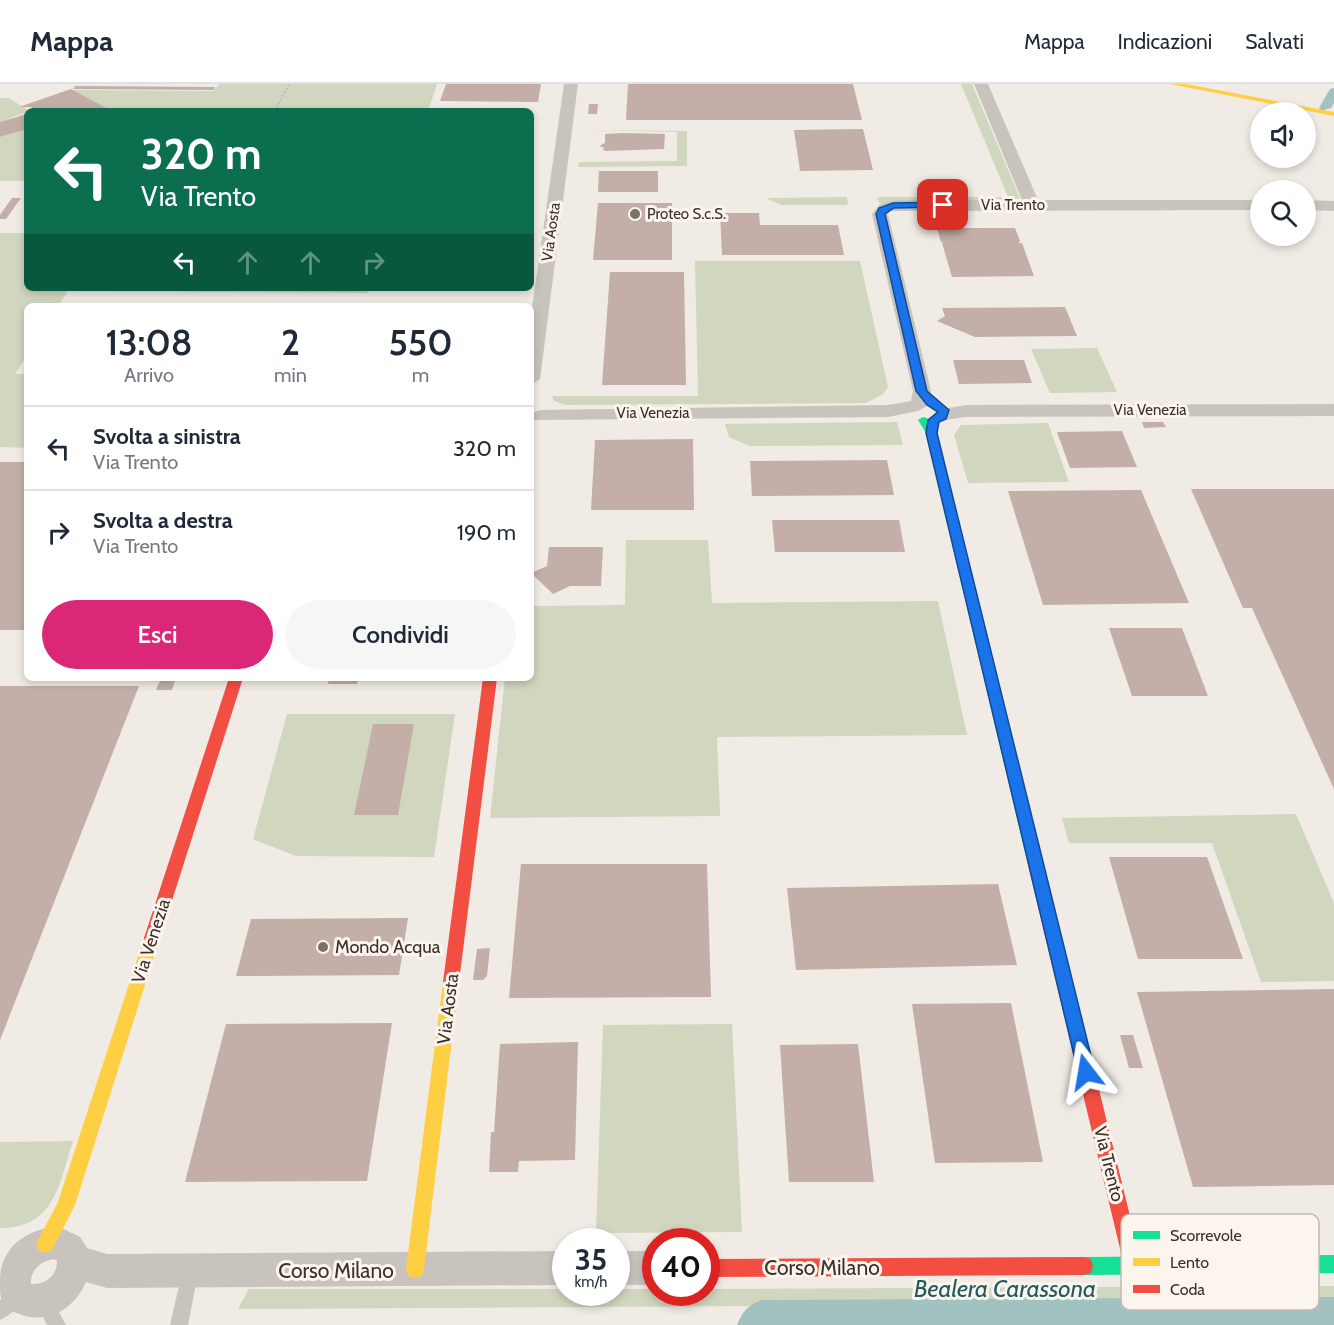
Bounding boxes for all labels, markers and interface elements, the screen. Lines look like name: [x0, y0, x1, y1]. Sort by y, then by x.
text: Mappa: [30, 24, 113, 58]
text: Mappa: [1024, 29, 1085, 54]
text: Indicazioni: [1118, 29, 1212, 54]
text: Salvati: [1245, 29, 1304, 54]
map controls: [1250, 102, 1316, 246]
button: sound: [1250, 102, 1316, 168]
text: 320 m: [141, 128, 261, 180]
icon: left: [42, 132, 120, 210]
pin: [917, 179, 968, 230]
text: Via Trento: [141, 180, 256, 213]
button: search: [1250, 180, 1316, 246]
icon: arrive: [926, 188, 959, 221]
street label: Via Trento: [981, 196, 1045, 214]
street label: Via Aosta: [538, 201, 564, 263]
place label: Proteo S.c.S.: [647, 205, 726, 223]
marker: Proteo S.c.S.: [628, 207, 642, 221]
icon: left: [168, 246, 201, 279]
icon: ahead: [231, 246, 264, 279]
icon: ahead: [294, 246, 327, 279]
icon: right: [357, 246, 390, 279]
text: 13:08: [105, 320, 193, 364]
text: 2: [281, 320, 300, 364]
text: 550: [388, 320, 453, 364]
text: Arrivo: [124, 363, 174, 387]
text: min: [274, 363, 307, 387]
text: m: [412, 363, 429, 387]
street label: Via Venezia: [1113, 401, 1187, 419]
street label: Via Venezia: [616, 404, 690, 422]
text: Svolta a sinistra: [93, 423, 241, 450]
icon: left: [42, 432, 75, 465]
text: 320 m: [453, 435, 516, 462]
text: Via Trento: [93, 450, 178, 474]
text: Svolta a destra: [93, 507, 233, 534]
icon: right: [42, 516, 75, 549]
text: 190 m: [457, 519, 516, 546]
text: Via Trento: [93, 534, 178, 558]
button: Esci: [42, 600, 273, 669]
button: Condividi: [285, 600, 516, 669]
street label: Via Venezia: [127, 896, 175, 986]
place label: Mondo Acqua: [335, 936, 441, 958]
marker: Mondo Acqua: [316, 940, 330, 954]
street label: Via Aosta: [433, 972, 463, 1046]
position arrow: [1054, 1040, 1118, 1104]
street label: Via Trento: [1089, 1124, 1129, 1204]
legend: [1121, 1214, 1319, 1310]
text: Scorrevole: [1170, 1226, 1242, 1245]
speed limit sign: 40: [642, 1228, 720, 1306]
text: 35: [575, 1241, 607, 1278]
text: Lento: [1170, 1253, 1209, 1272]
street label: Corso Milano: [764, 1255, 880, 1280]
street label: Corso Milano: [278, 1258, 394, 1283]
text: km/h: [575, 1273, 607, 1291]
water label: Bealera Carassona: [914, 1274, 1096, 1303]
text: Coda: [1170, 1280, 1205, 1299]

